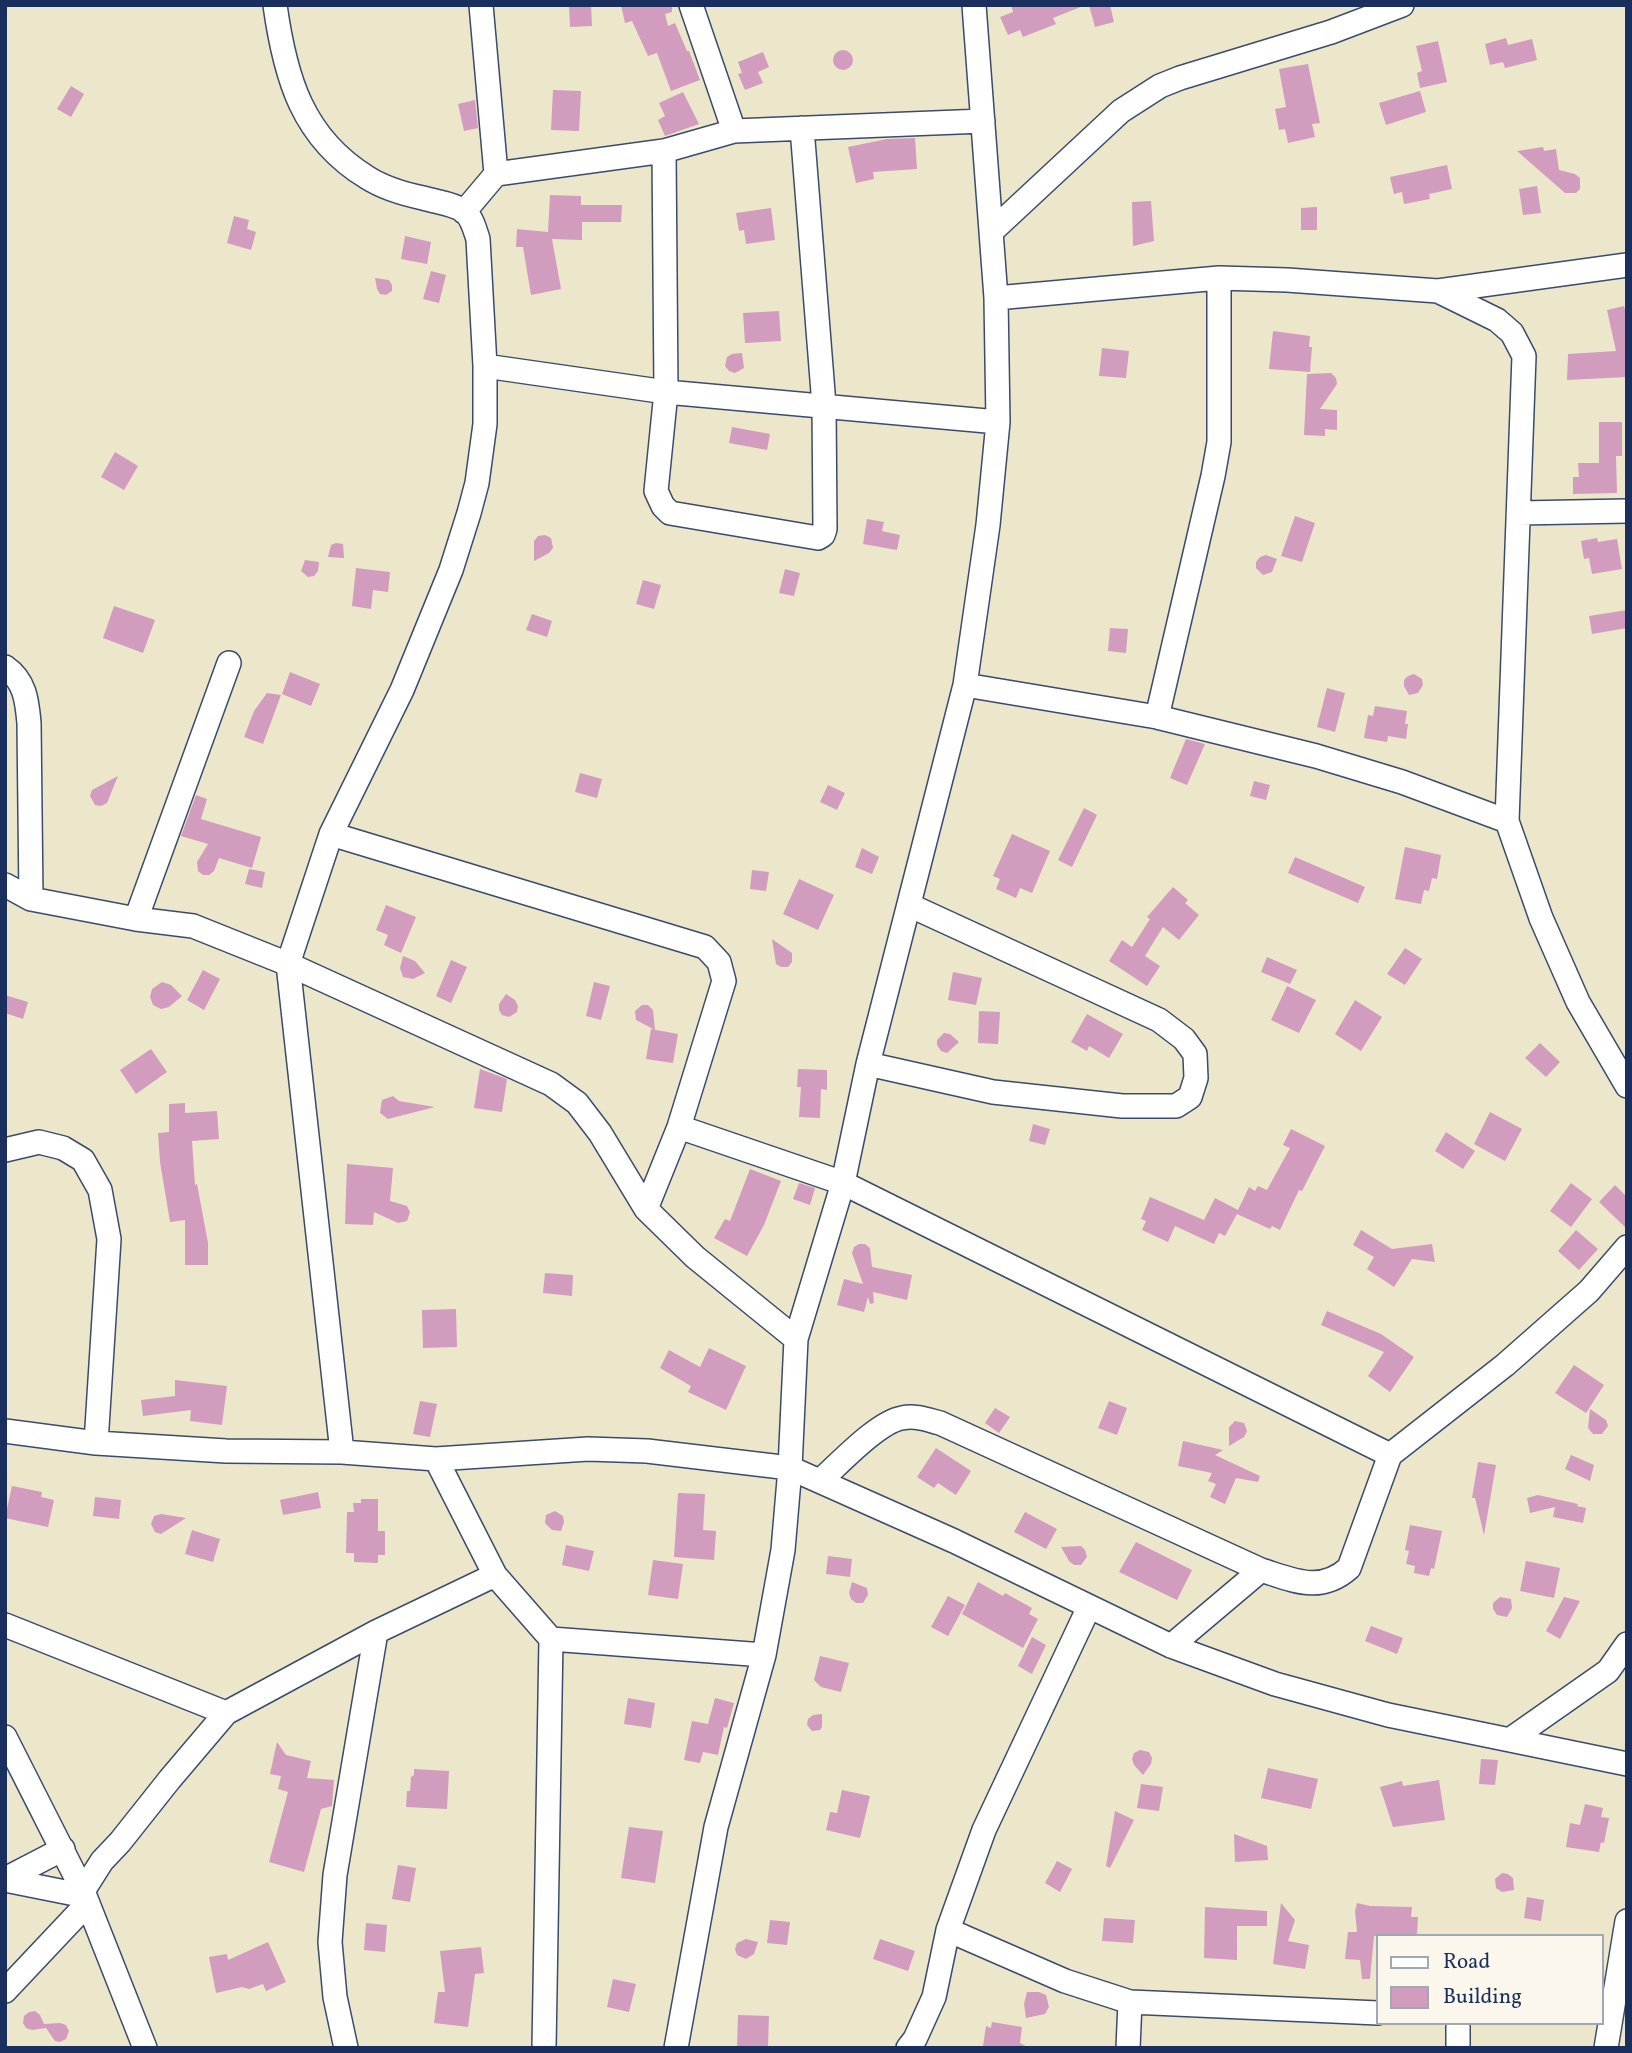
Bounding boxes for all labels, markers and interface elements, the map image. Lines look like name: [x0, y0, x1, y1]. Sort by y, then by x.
legend: [1376, 1934, 1604, 2025]
text: Road: [1443, 1948, 1490, 1977]
text: Building: [1443, 1983, 1522, 2012]

